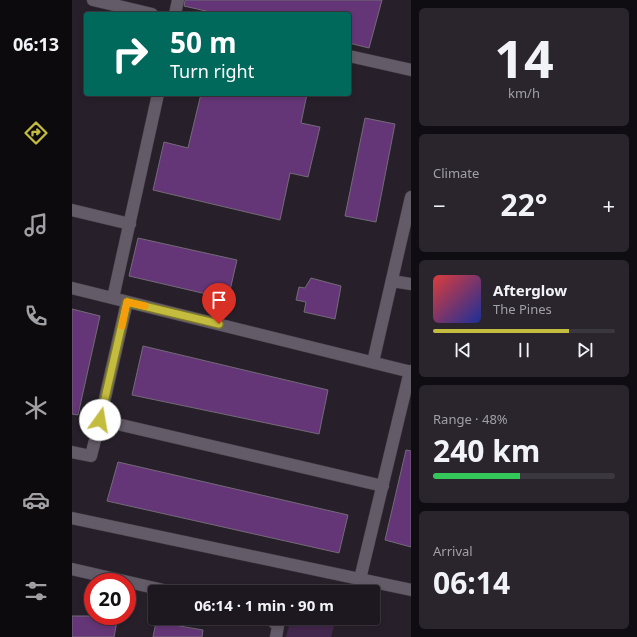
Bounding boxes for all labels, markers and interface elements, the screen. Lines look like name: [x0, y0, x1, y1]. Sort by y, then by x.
text: 14: [494, 22, 554, 93]
text: 50 m: [170, 23, 237, 61]
icon: right: [104, 28, 156, 80]
text: 06:13: [13, 32, 59, 56]
text: Turn right: [170, 59, 254, 83]
text: km/h: [508, 84, 540, 102]
icon: directions: [22, 119, 50, 147]
text: Climate: [433, 164, 479, 182]
text: 22°: [500, 184, 548, 225]
text: −: [433, 190, 446, 220]
text: +: [602, 190, 615, 220]
icon: music: [22, 211, 50, 239]
text: Afterglow: [493, 280, 567, 300]
pin: [202, 283, 236, 324]
icon: arrive: [208, 289, 230, 311]
text: The Pines: [493, 300, 552, 318]
icon: phone: [22, 302, 50, 330]
icon: previous: [452, 339, 474, 361]
icon: pause: [513, 339, 535, 361]
icon: next: [574, 339, 596, 361]
icon: climate: [22, 394, 50, 422]
position arrow: [79, 399, 121, 441]
text: Range · 48%: [433, 410, 508, 428]
text: 240 km: [433, 430, 540, 471]
icon: car: [22, 486, 50, 514]
text: Arrival: [433, 542, 473, 560]
text: 06:14: [433, 562, 510, 603]
speed limit sign: 20: [84, 573, 136, 625]
icon: filters: [22, 577, 50, 605]
text: 06:14 · 1 min · 90 m: [194, 595, 334, 615]

